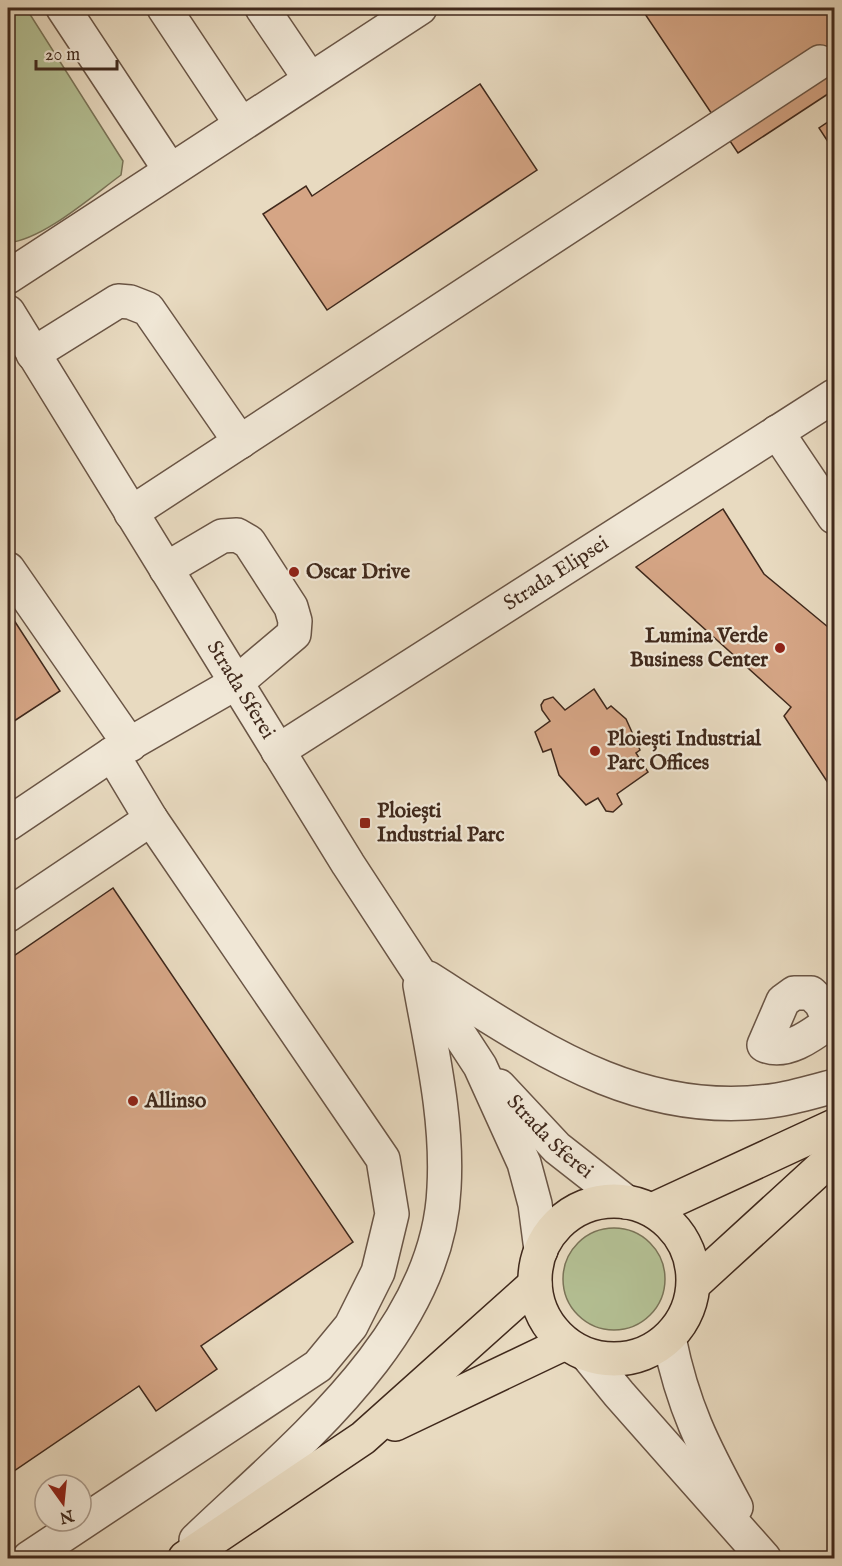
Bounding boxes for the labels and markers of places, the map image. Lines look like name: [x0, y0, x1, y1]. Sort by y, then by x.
place label: Oscar Drive: [306, 559, 410, 586]
marker: Oscar Drive: [287, 565, 301, 579]
place label: Lumina Verde Business Center: [630, 623, 768, 674]
marker: Lumina Verde Business Center: [773, 641, 787, 655]
place label: Ploiești Industrial Parc Offices: [607, 726, 762, 777]
marker: Ploiești Industrial Parc Offices: [588, 744, 602, 758]
place label: Ploiești Industrial Parc: [377, 798, 504, 849]
marker: Ploiești Industrial Parc: [358, 816, 372, 830]
place label: Allinso: [144, 1088, 207, 1115]
marker: Allinso: [126, 1094, 140, 1108]

